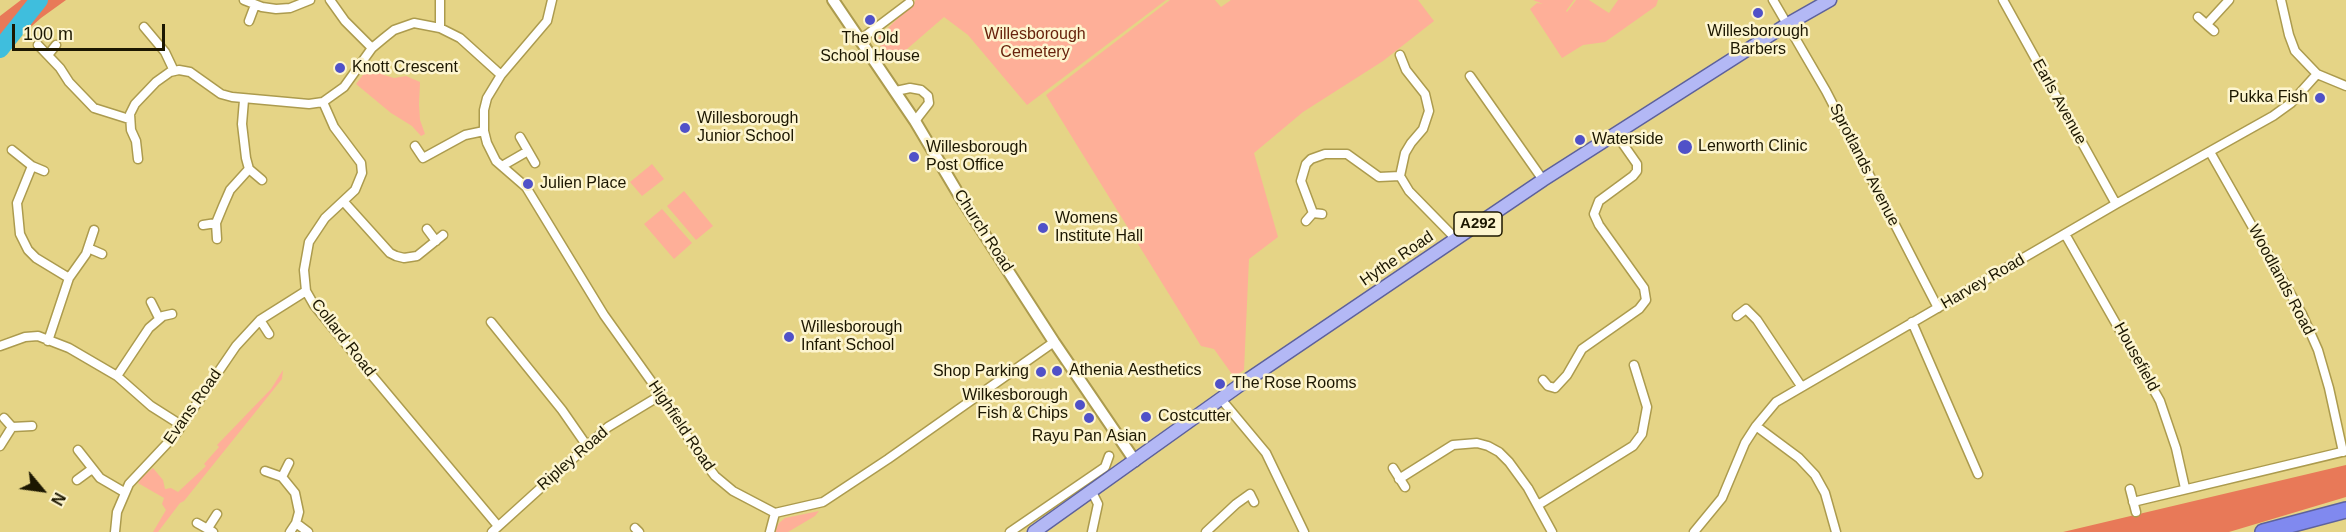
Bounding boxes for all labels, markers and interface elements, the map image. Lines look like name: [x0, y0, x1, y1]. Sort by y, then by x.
marker: Willesborough Barbers: [1751, 6, 1765, 20]
scale bar: [15, 12, 168, 50]
marker: The Old School House: [863, 13, 877, 27]
place label: Willesborough Barbers: [1707, 22, 1809, 60]
text: 100 m: [23, 24, 73, 44]
park label: Willesborough Cemetery: [984, 25, 1086, 63]
place label: The Old School House: [820, 29, 920, 67]
street label: Earls Avenue: [2028, 56, 2090, 148]
place label: Knott Crescent: [352, 58, 458, 78]
marker: Knott Crescent: [333, 61, 347, 75]
place label: Pukka Fish: [2229, 88, 2308, 108]
marker: Pukka Fish: [2313, 91, 2327, 105]
street label: Sprotlands Avenue: [1825, 101, 1903, 229]
place label: Willesborough Junior School: [697, 109, 798, 147]
marker: Willesborough Junior School: [678, 121, 692, 135]
place label: Waterside: [1592, 130, 1663, 150]
marker: Waterside: [1573, 133, 1587, 147]
place label: Lenworth Clinic: [1698, 137, 1807, 157]
place label: Willesborough Post Office: [926, 138, 1027, 176]
marker: Lenworth Clinic: [1676, 138, 1694, 156]
marker: Willesborough Post Office: [907, 150, 921, 164]
place label: Julien Place: [540, 174, 626, 194]
marker: Julien Place: [521, 177, 535, 191]
street label: Church Road: [949, 186, 1017, 276]
place label: Womens Institute Hall: [1055, 209, 1143, 247]
road number: A292: [1454, 212, 1502, 236]
marker: Womens Institute Hall: [1036, 221, 1050, 235]
street label: Woodlands Road: [2244, 221, 2318, 339]
street label: Hythe Road: [1357, 227, 1437, 291]
street label: Harvey Road: [1938, 250, 2028, 314]
street label: Collard Road: [307, 295, 379, 381]
place label: Willesborough Infant School: [801, 318, 902, 356]
street label: Housefield: [2109, 319, 2163, 395]
marker: Willesborough Infant School: [782, 330, 796, 344]
place label: Athenia Aesthetics: [1069, 361, 1202, 381]
place label: Shop Parking: [933, 362, 1029, 382]
marker: Athenia Aesthetics: [1050, 364, 1064, 378]
marker: Shop Parking: [1034, 365, 1048, 379]
street label: Evans Road: [160, 366, 226, 448]
place label: The Rose Rooms: [1232, 374, 1356, 394]
street label: Highfield Road: [644, 377, 718, 475]
marker: The Rose Rooms: [1213, 377, 1227, 391]
place label: Wilkesborough Fish & Chips: [962, 386, 1068, 424]
marker: Wilkesborough Fish & Chips: [1073, 398, 1087, 412]
place label: Costcutter: [1158, 407, 1231, 427]
marker: Costcutter: [1139, 410, 1153, 424]
marker: Rayu Pan Asian: [1082, 411, 1096, 425]
street label: Ripley Road: [534, 423, 612, 495]
place label: Rayu Pan Asian: [1032, 427, 1146, 447]
north arrow: [12, 460, 72, 520]
text: N: [48, 490, 68, 508]

